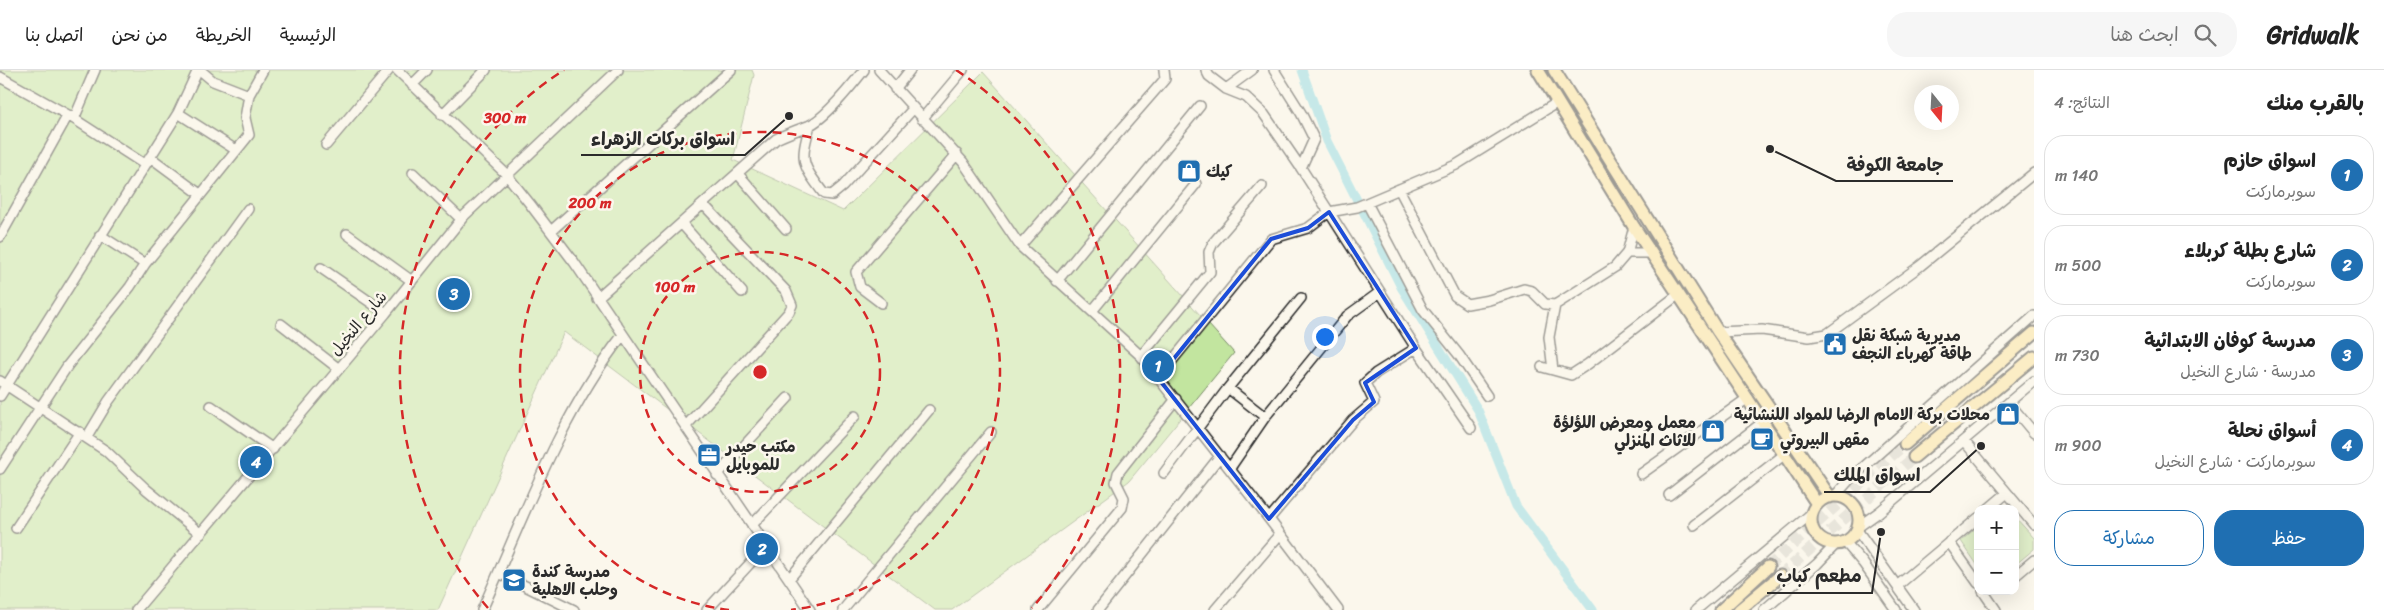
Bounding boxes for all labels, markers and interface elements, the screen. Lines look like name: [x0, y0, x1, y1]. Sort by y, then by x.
search box: [1887, 12, 2237, 57]
text: Gridwalk: [2267, 14, 2359, 56]
text: ابحث هنا: [2110, 18, 2179, 51]
text: اتصل بنا: [25, 19, 84, 51]
text: من نحن: [112, 19, 168, 51]
text: الخريطة: [196, 19, 252, 51]
text: الرئيسية: [280, 19, 336, 51]
icon: search: [2191, 21, 2219, 49]
text: بالقرب منك: [2266, 84, 2364, 122]
north arrow: [1914, 85, 1959, 130]
text: النتائج: 4: [2054, 88, 2110, 117]
text: 300 m: [483, 105, 527, 131]
callout: اسواق بركات الزهراء: [581, 122, 745, 155]
text: اسواق بركات الزهراء: [591, 123, 735, 155]
text: اسواق حازم: [2224, 144, 2316, 177]
callout: جامعة الكوفة: [1836, 148, 1953, 181]
text: جامعة الكوفة: [1847, 149, 1944, 181]
place label: كيك: [1206, 157, 1232, 186]
shop icon: كيك: [1176, 158, 1202, 184]
text: 140 m: [2055, 161, 2098, 190]
text: 1: [2344, 161, 2350, 190]
text: سوبرماركت: [2246, 177, 2316, 206]
text: 200 m: [567, 190, 612, 216]
text: شارع بطلة كربلاء: [2184, 234, 2316, 267]
text: 500 m: [2055, 251, 2101, 280]
text: 2: [2342, 251, 2352, 280]
text: سوبرماركت: [2246, 267, 2316, 296]
text: 100 m: [655, 274, 696, 300]
pin: 3: [438, 275, 470, 313]
street label: شارع النخيل: [322, 284, 395, 363]
place label: مديرية شبكة نقل طاقة كهرباء النجف: [1852, 321, 1972, 368]
your location: [1312, 324, 1338, 350]
text: مدرسة كوفان الابتدائية: [2144, 324, 2316, 357]
public building icon: مديرية شبكة نقل طاقة كهرباء النجف: [1822, 331, 1848, 357]
text: 730 m: [2055, 341, 2100, 370]
text: 3: [2343, 341, 2351, 370]
pin: 1: [1142, 347, 1174, 385]
text: مدرسة · شارع النخيل: [2180, 357, 2316, 386]
centre of rings: [751, 363, 769, 381]
place label: محلات بركة الامام الرضا للمواد اللنشائية: [1734, 400, 1990, 429]
shop icon: محلات بركة الامام الرضا للمواد اللنشائية: [1995, 401, 2021, 427]
place label: معمل ومعرض اللؤلؤة للاثاث المنزلي: [1553, 408, 1696, 455]
text: أسواق نحلة: [2228, 414, 2316, 447]
shop icon: معمل ومعرض اللؤلؤة للاثاث المنزلي: [1700, 418, 1726, 444]
place label: مقهى البيروتي: [1780, 425, 1869, 454]
cafe icon: مقهى البيروتي: [1749, 426, 1775, 452]
text: 900 m: [2055, 431, 2102, 460]
text: 4: [2342, 431, 2352, 460]
place label: مكتب حيدر للموبايل: [724, 432, 796, 479]
office icon: مكتب حيدر للموبايل: [696, 442, 722, 468]
pin: 4: [240, 443, 272, 481]
text: سوبرماركت · شارع النخيل: [2155, 447, 2316, 476]
callout: اسواق الملك: [1824, 459, 1930, 492]
text: اسواق الملك: [1834, 459, 1920, 491]
map controls: [1974, 505, 2019, 595]
button: +: [1974, 505, 2019, 550]
button: مشاركة: [2054, 510, 2204, 566]
button: حفظ: [2214, 510, 2364, 566]
pin: 2: [746, 530, 778, 568]
button: −: [1974, 550, 2019, 595]
place label: مدرسة كندة وحلب الاهلية: [532, 557, 618, 604]
callout: مطعم كباب: [1767, 560, 1872, 593]
text: مطعم كباب: [1776, 560, 1862, 592]
school or university icon: مدرسة كندة وحلب الاهلية: [501, 567, 527, 593]

